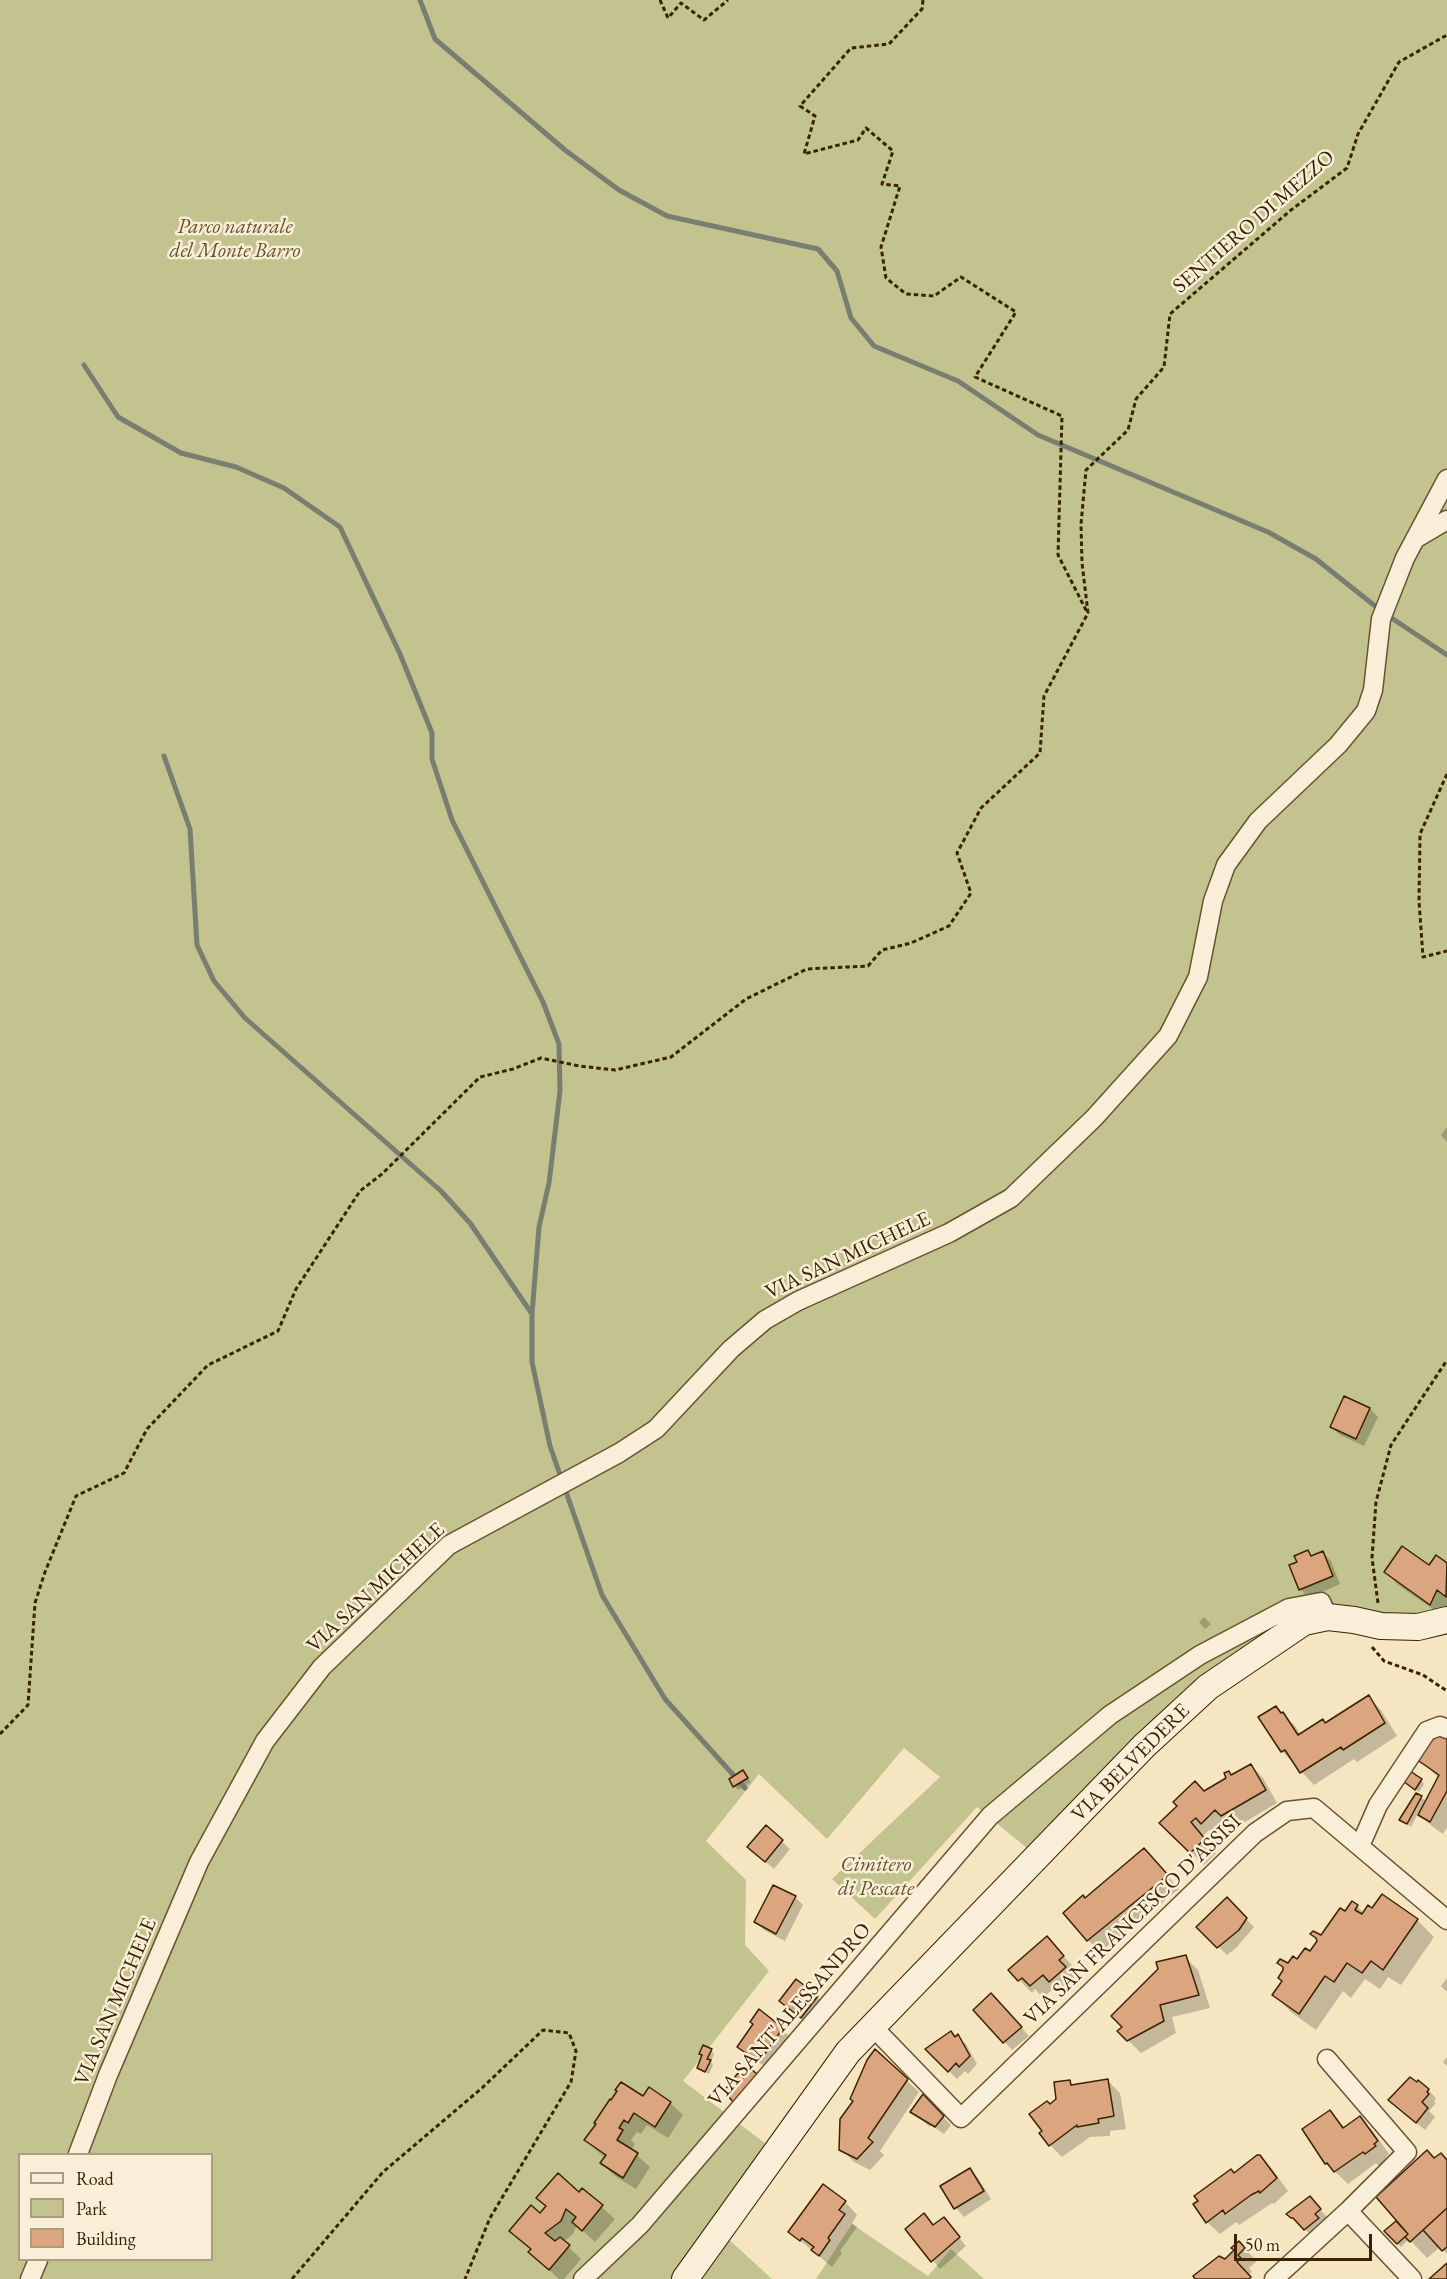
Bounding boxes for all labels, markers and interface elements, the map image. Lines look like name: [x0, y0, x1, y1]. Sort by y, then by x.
street label: SENTIERO DI MEZZO: [1168, 145, 1340, 299]
park label: Parco naturale del Monte Barro: [170, 214, 300, 264]
street label: VIA SAN MICHELE: [762, 1207, 934, 1305]
street label: VIA SAN MICHELE: [302, 1518, 450, 1658]
street label: VIA BELVEDERE: [1067, 1699, 1195, 1827]
street label: VIA SAN FRANCESCO D'ASSISI: [1019, 1809, 1247, 2031]
park label: Cimitero di Pescate: [838, 1852, 914, 1902]
street label: VIA SAN MICHELE: [69, 1915, 163, 2089]
street label: VIA SANT'ALESSANDRO: [703, 1918, 877, 2112]
legend: [18, 2153, 213, 2261]
text: Road: [76, 2167, 114, 2190]
text: Park: [76, 2197, 107, 2220]
scale bar: [1237, 2222, 1375, 2260]
text: Building: [76, 2227, 136, 2250]
text: 50 m: [1245, 2233, 1280, 2256]

